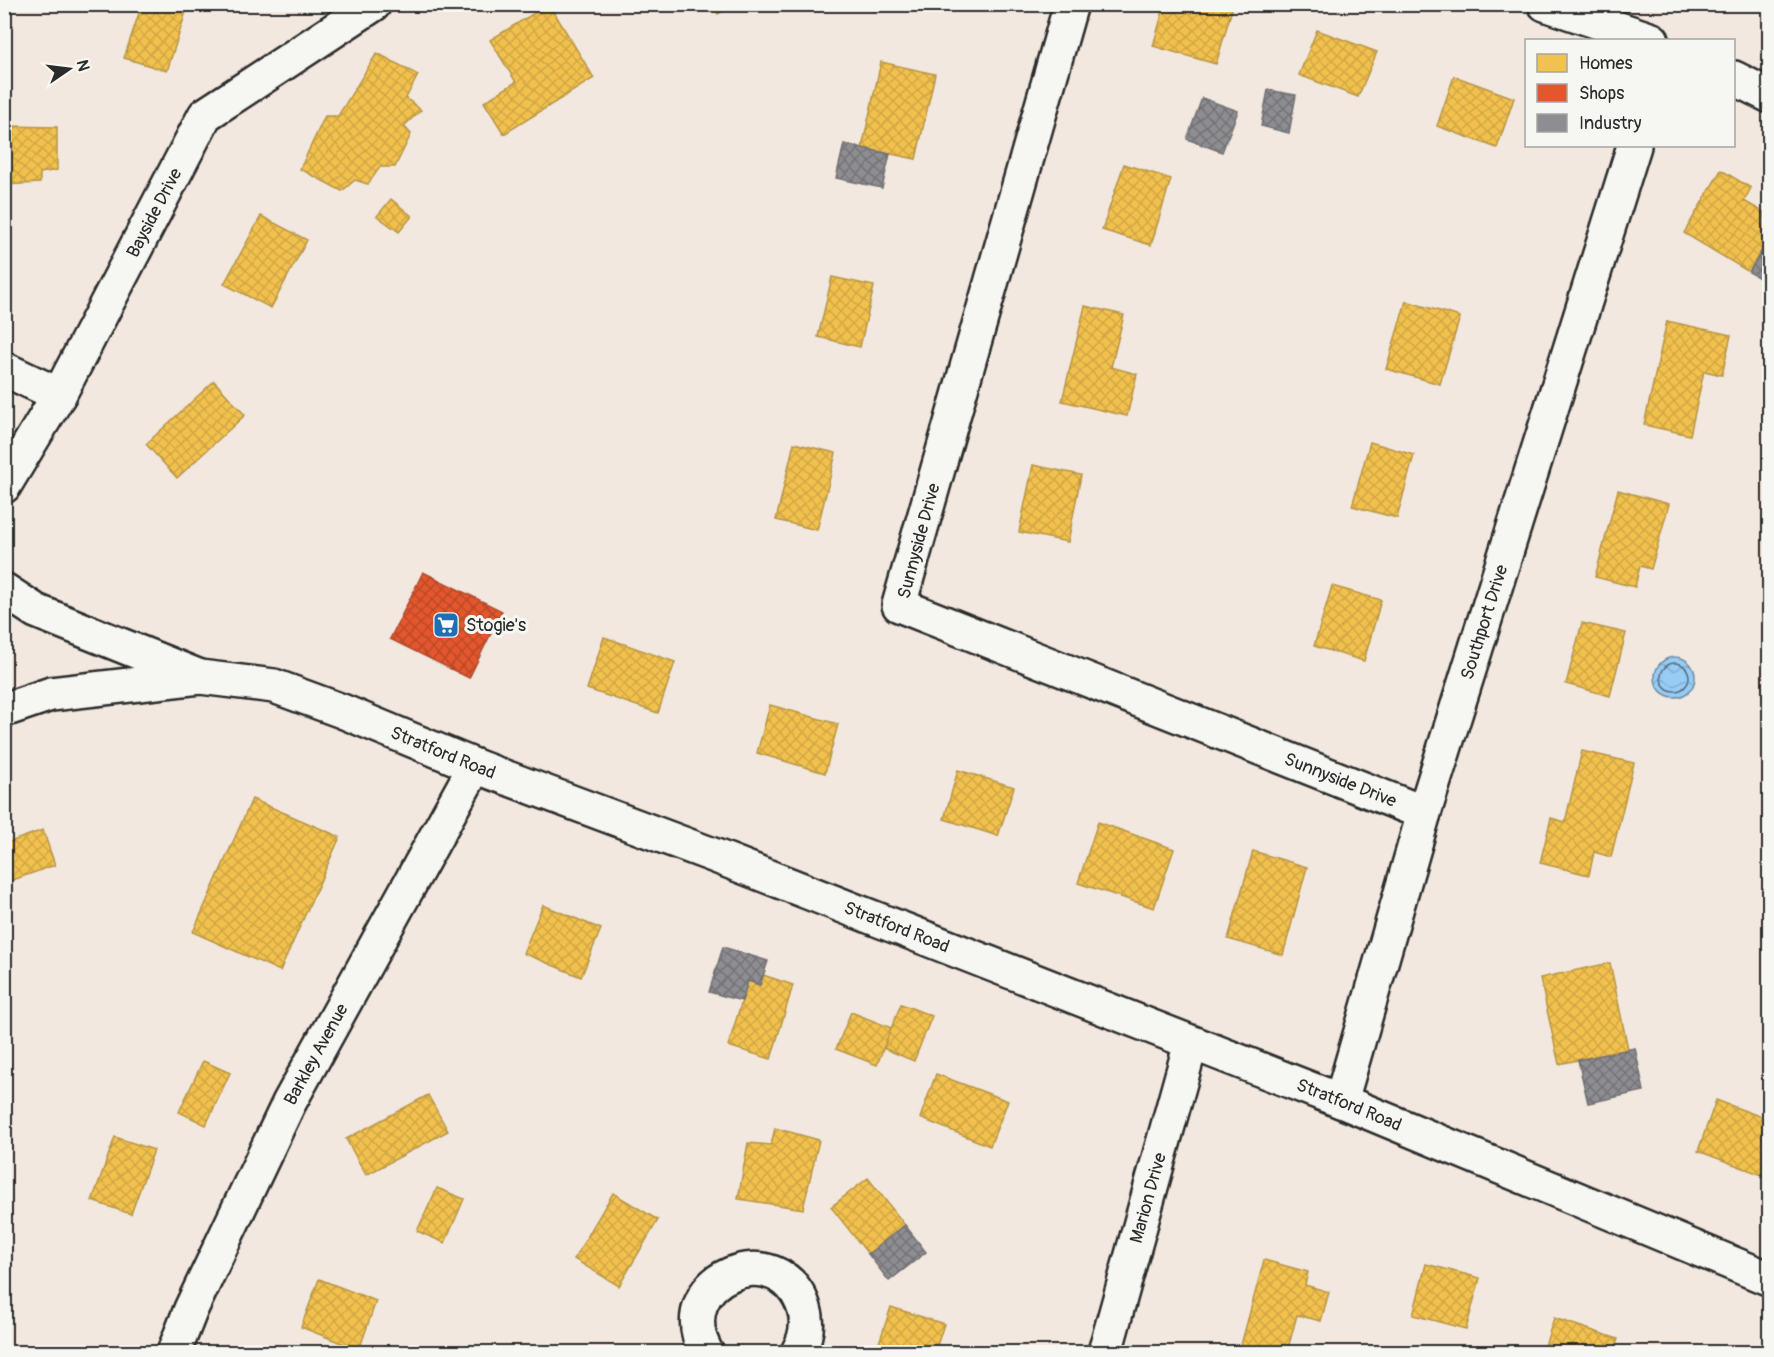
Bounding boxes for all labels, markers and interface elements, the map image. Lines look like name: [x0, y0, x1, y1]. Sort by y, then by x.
north arrow: [39, 39, 99, 99]
legend: [1525, 39, 1735, 147]
text: Homes: [1579, 52, 1632, 75]
text: N: [72, 58, 94, 73]
text: Shops: [1579, 82, 1624, 105]
text: Industry: [1579, 112, 1642, 135]
street label: Bayside Drive: [121, 164, 187, 261]
street label: Sunnyside Drive: [893, 481, 946, 601]
street label: Southport Drive: [1455, 562, 1513, 682]
supermarket icon: Stogie's: [431, 610, 461, 640]
place label: Stogie's: [466, 614, 526, 637]
street label: Stratford Road: [387, 721, 499, 784]
street label: Sunnyside Drive: [1281, 747, 1400, 813]
street label: Stratford Road: [841, 896, 953, 958]
street label: Barkley Avenue: [279, 999, 353, 1109]
street label: Stratford Road: [1293, 1073, 1405, 1136]
street label: Marion Drive: [1124, 1150, 1171, 1246]

